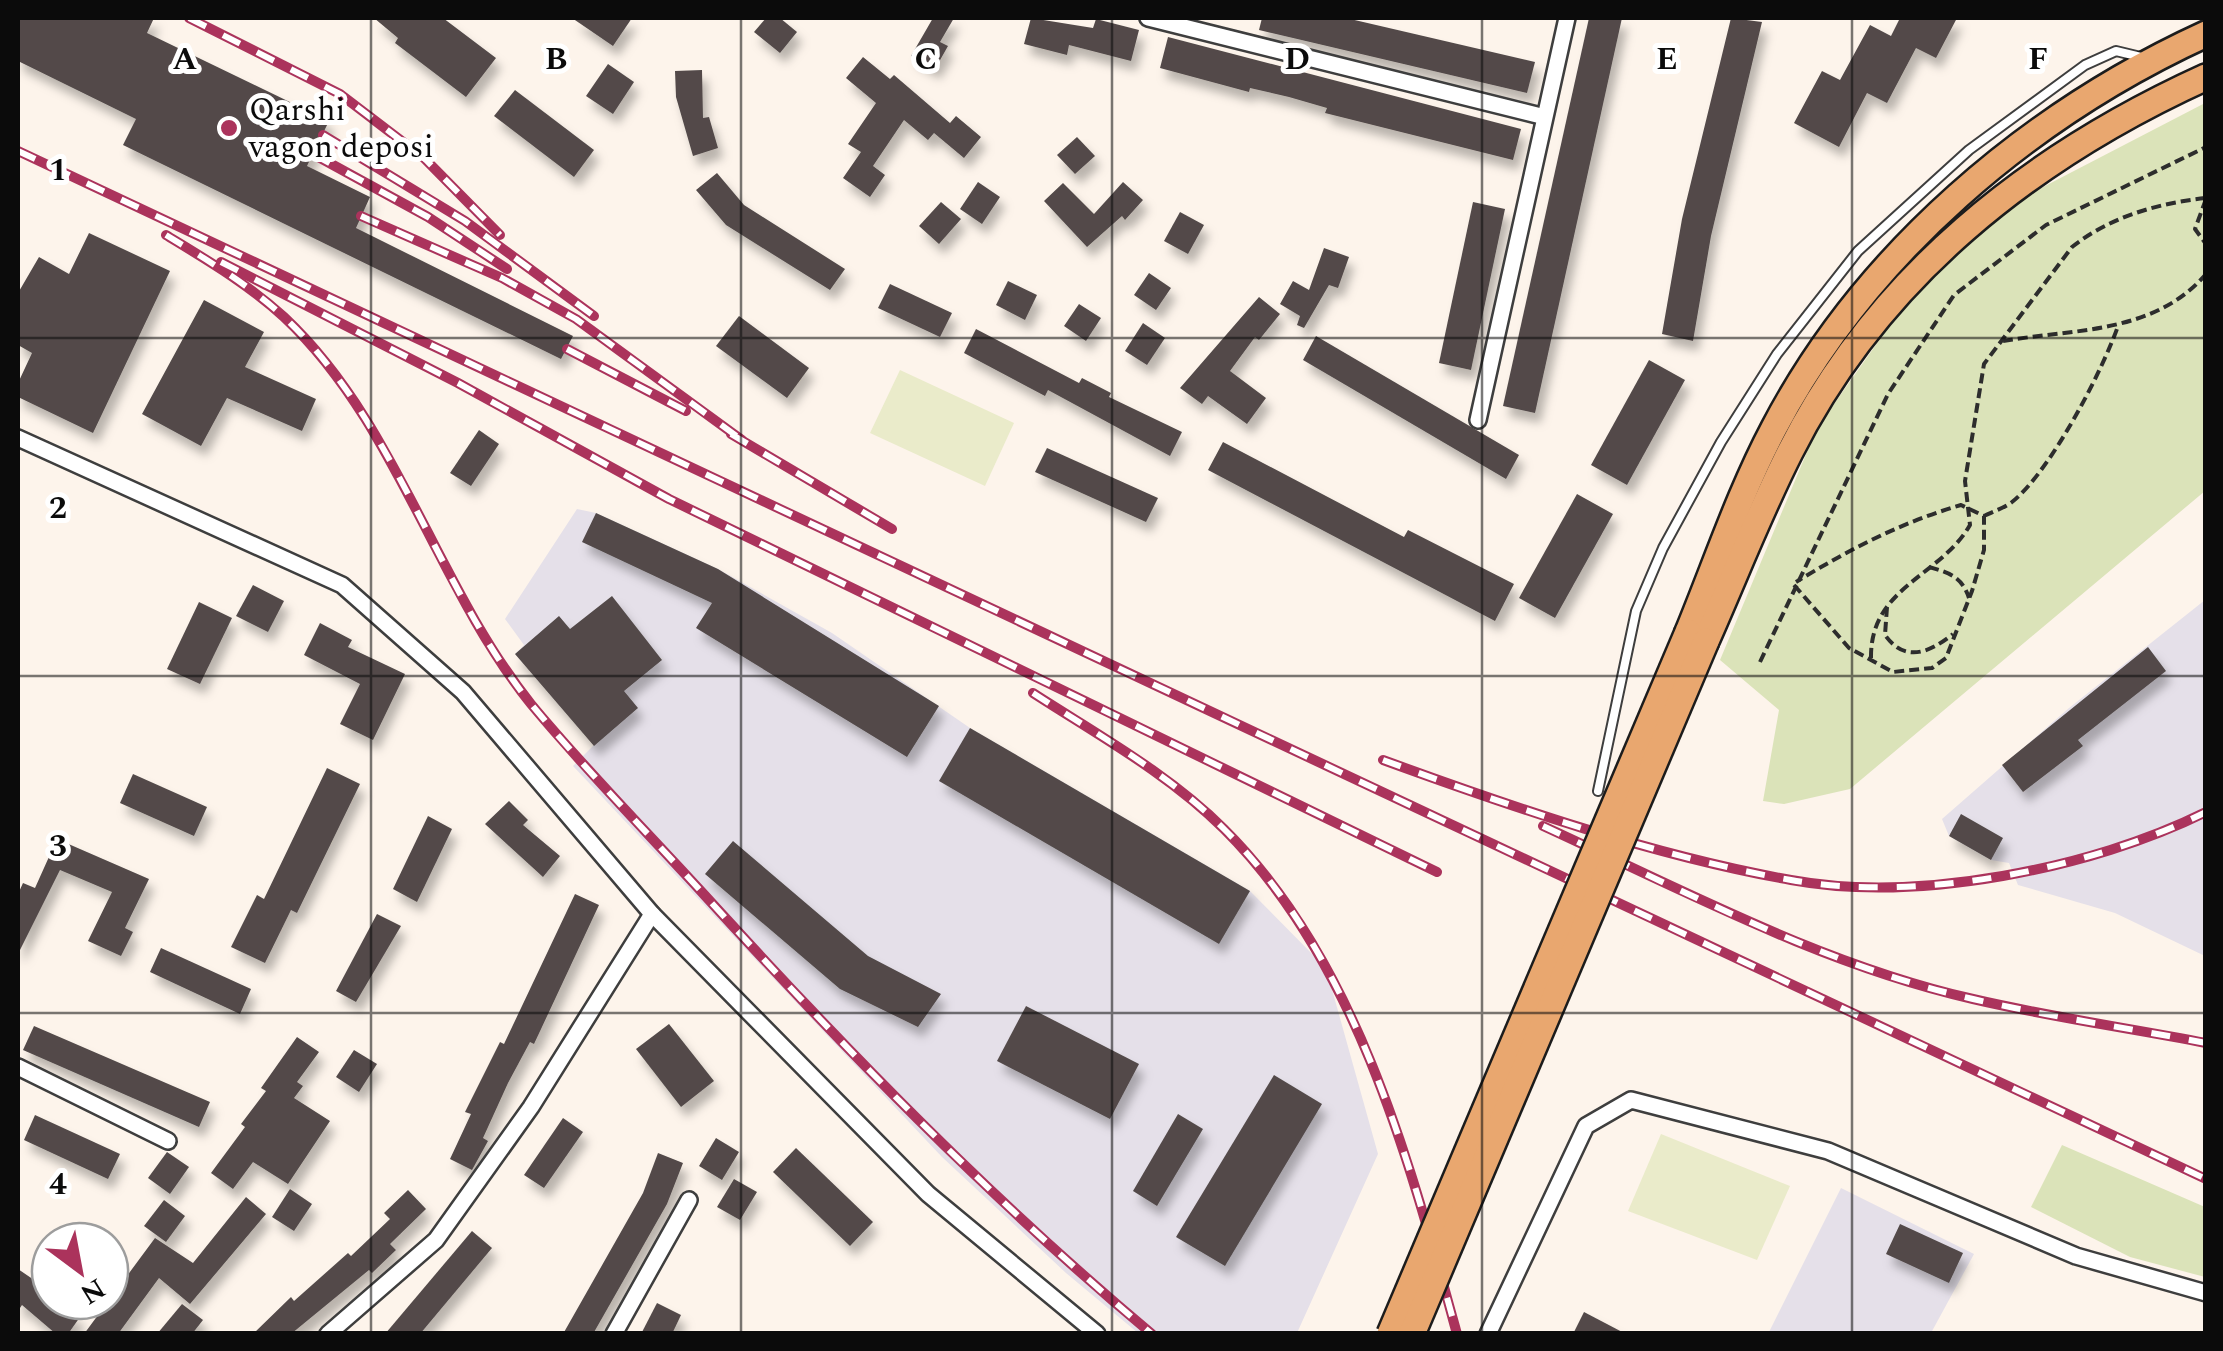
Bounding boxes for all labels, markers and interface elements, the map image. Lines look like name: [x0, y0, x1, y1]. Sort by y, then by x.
text: A: [173, 35, 198, 84]
text: B: [545, 35, 567, 84]
text: C: [915, 35, 937, 84]
text: D: [1284, 35, 1310, 84]
text: E: [1656, 35, 1678, 84]
text: F: [2028, 35, 2048, 84]
place label: Qarshi vagon deposi: [248, 86, 434, 172]
marker: Qarshi vagon deposi: [218, 117, 240, 139]
text: 1: [49, 146, 67, 195]
text: 2: [49, 484, 67, 533]
text: 3: [49, 822, 67, 871]
text: 4: [49, 1160, 67, 1209]
north arrow: [30, 1221, 130, 1321]
text: N: [71, 1267, 114, 1315]

